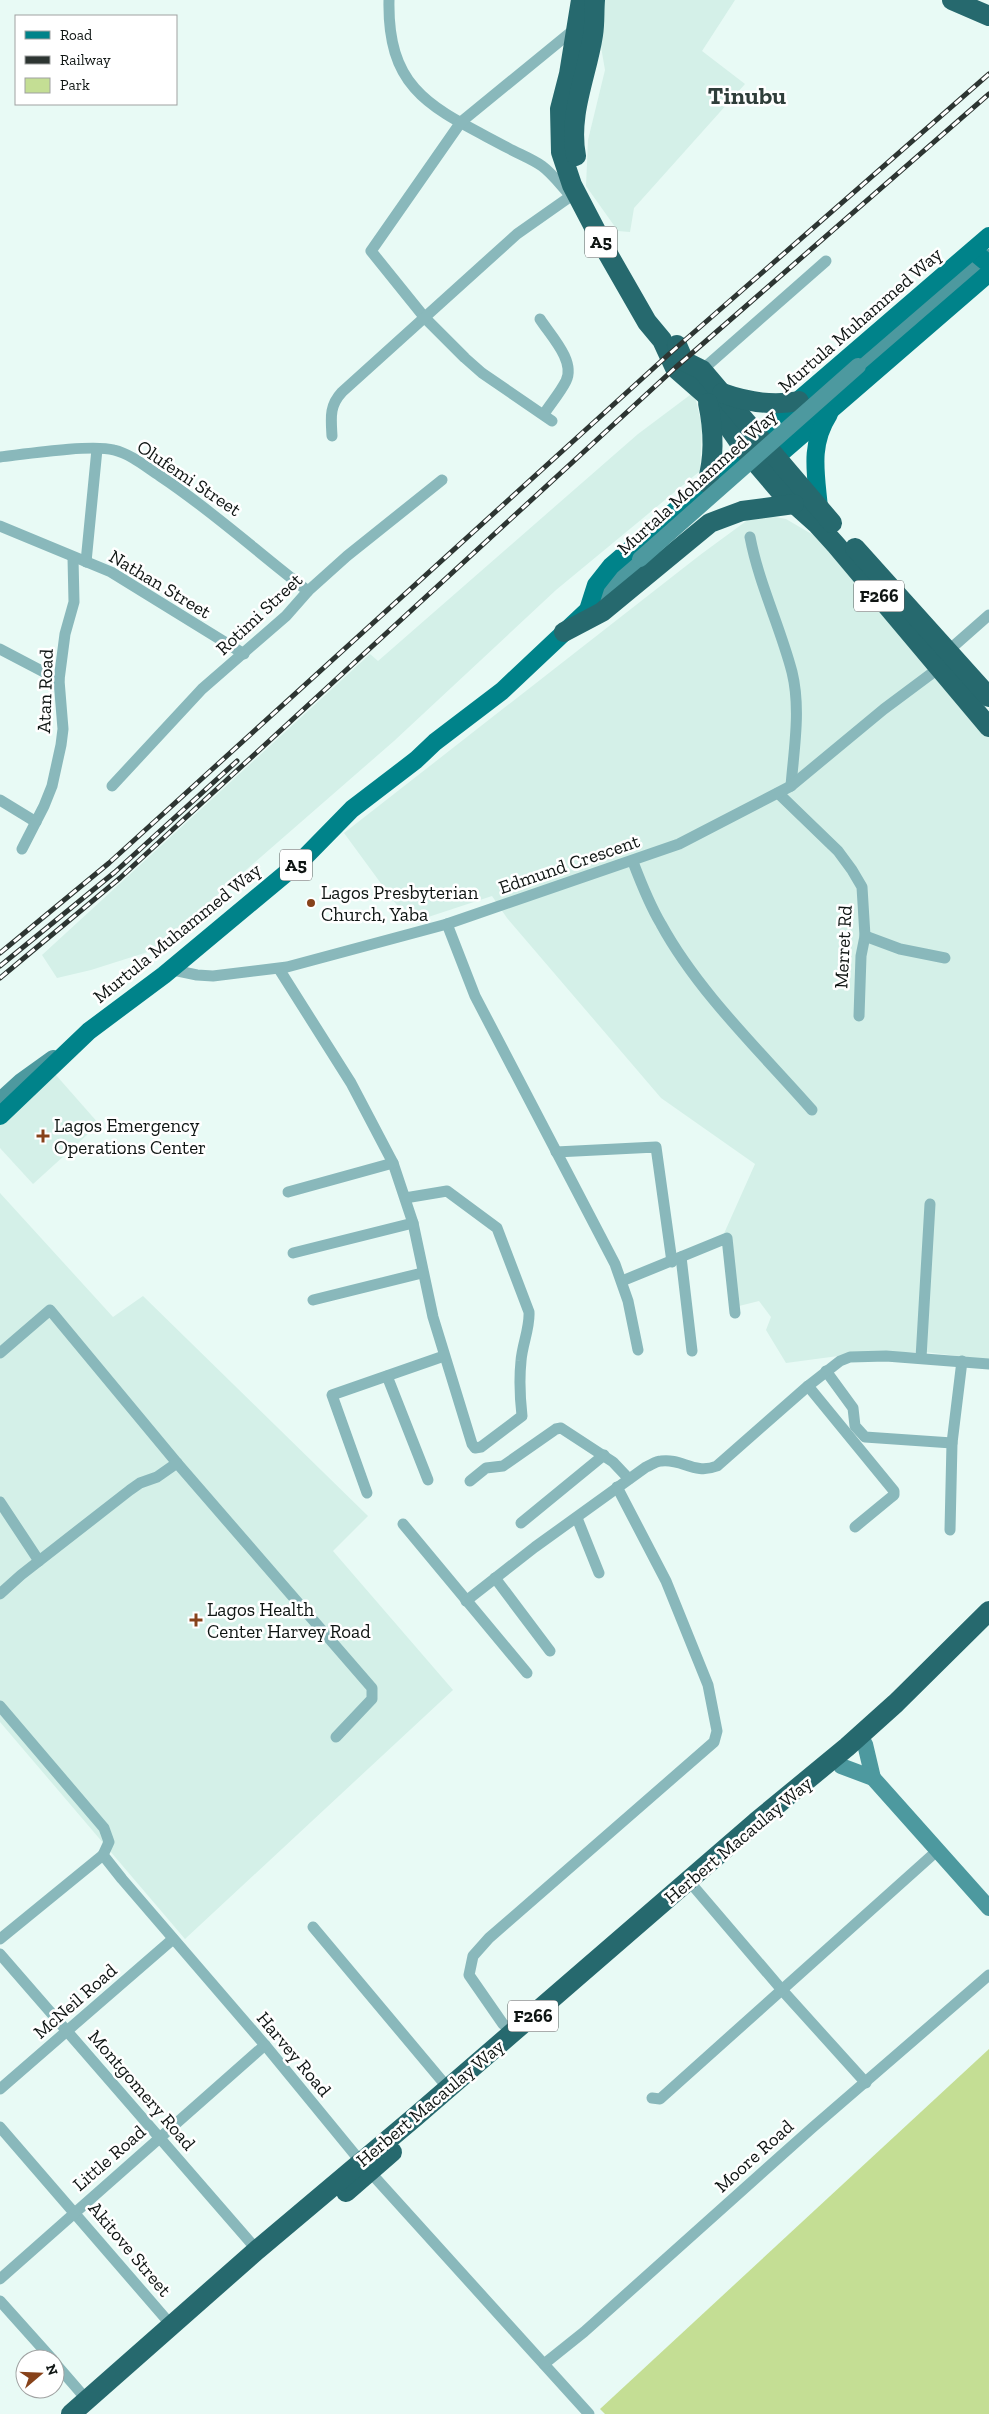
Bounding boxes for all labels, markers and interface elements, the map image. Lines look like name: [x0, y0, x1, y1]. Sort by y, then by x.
legend: [15, 15, 178, 105]
text: Road: [60, 26, 93, 44]
text: Railway: [60, 51, 111, 69]
text: Park: [60, 76, 90, 94]
district label: Tinubu: [708, 81, 786, 110]
road number: A5: [585, 226, 617, 258]
street label: Murtula Muhammed Way: [773, 242, 947, 397]
street label: Murtala Mohammed Way: [612, 404, 782, 560]
street label: Olufemi Street: [133, 435, 245, 521]
street label: Nathan Street: [105, 545, 215, 623]
street label: Rotimi Street: [211, 568, 307, 660]
road number: F266: [854, 580, 904, 612]
street label: Atan Road: [32, 648, 58, 734]
street label: Edmund Crescent: [496, 829, 642, 899]
road number: A5: [280, 850, 312, 880]
street label: Murtula Muhammed Way: [88, 858, 266, 1008]
place label: Lagos Presbyterian Church, Yaba: [321, 881, 478, 926]
marker: Lagos Presbyterian Church, Yaba: [305, 897, 317, 909]
street label: Merret Rd: [829, 904, 857, 989]
place label: Lagos Emergency Operations Center: [54, 1114, 206, 1159]
marker: Lagos Emergency Operations Center: [36, 1129, 50, 1143]
place label: Lagos Health Center Harvey Road: [207, 1598, 371, 1643]
marker: Lagos Health Center Harvey Road: [189, 1613, 203, 1627]
street label: Herbert Macaulay Way: [659, 1771, 817, 1909]
street label: McNeil Road: [29, 1958, 122, 2043]
road number: F266: [508, 2000, 558, 2032]
street label: Harvey Road: [252, 2007, 336, 2102]
street label: Montgomery Road: [83, 2025, 201, 2155]
street label: Herbert Macaulay Way: [351, 2034, 509, 2172]
street label: Moore Road: [710, 2114, 798, 2197]
street label: Little Road: [68, 2120, 151, 2196]
street label: Akitove Street: [84, 2197, 176, 2301]
north arrow: [15, 2349, 65, 2399]
text: N: [42, 2362, 62, 2378]

